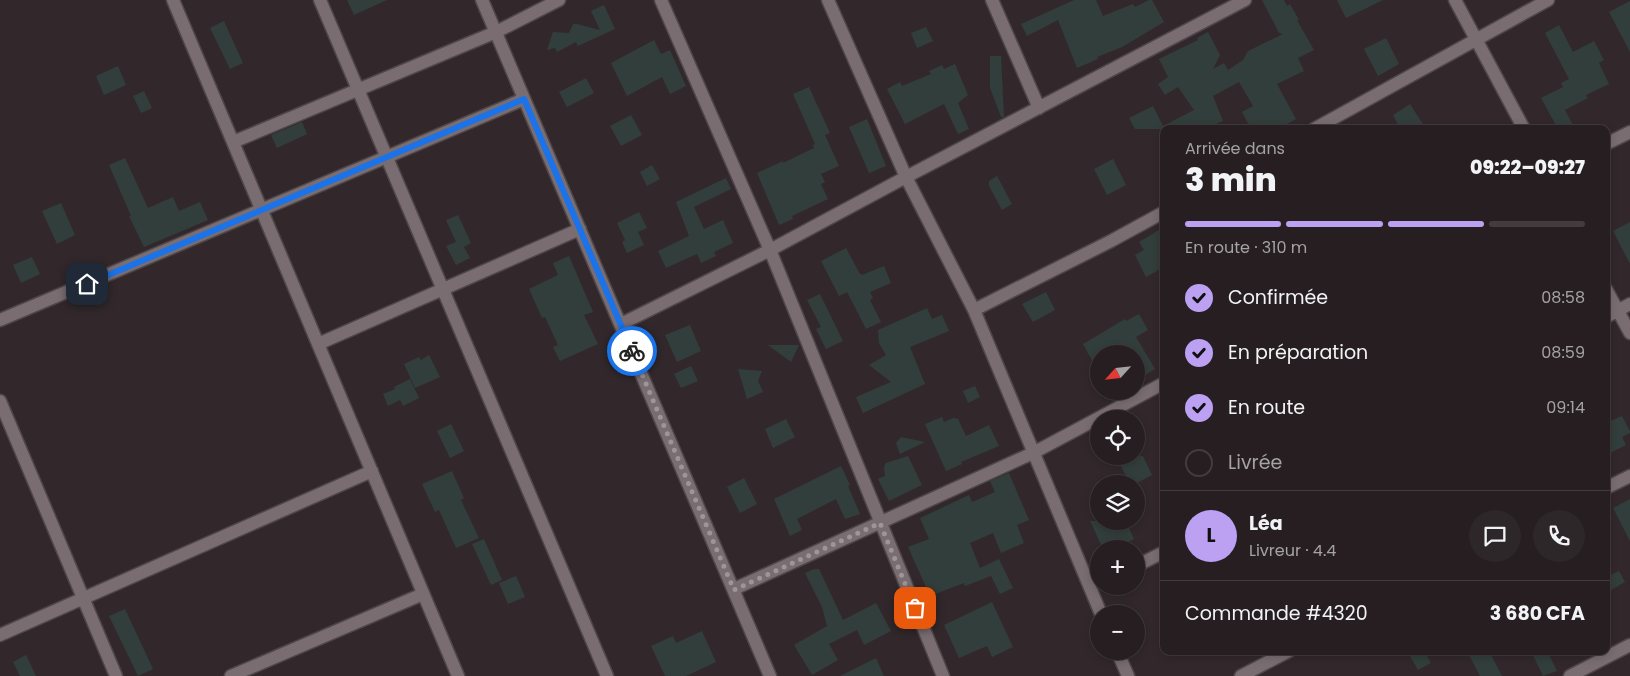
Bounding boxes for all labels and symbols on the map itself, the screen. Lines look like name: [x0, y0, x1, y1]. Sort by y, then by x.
pin: [66, 263, 108, 305]
courier: [607, 326, 657, 376]
north arrow: [1090, 345, 1145, 400]
pin: [894, 587, 936, 629]

